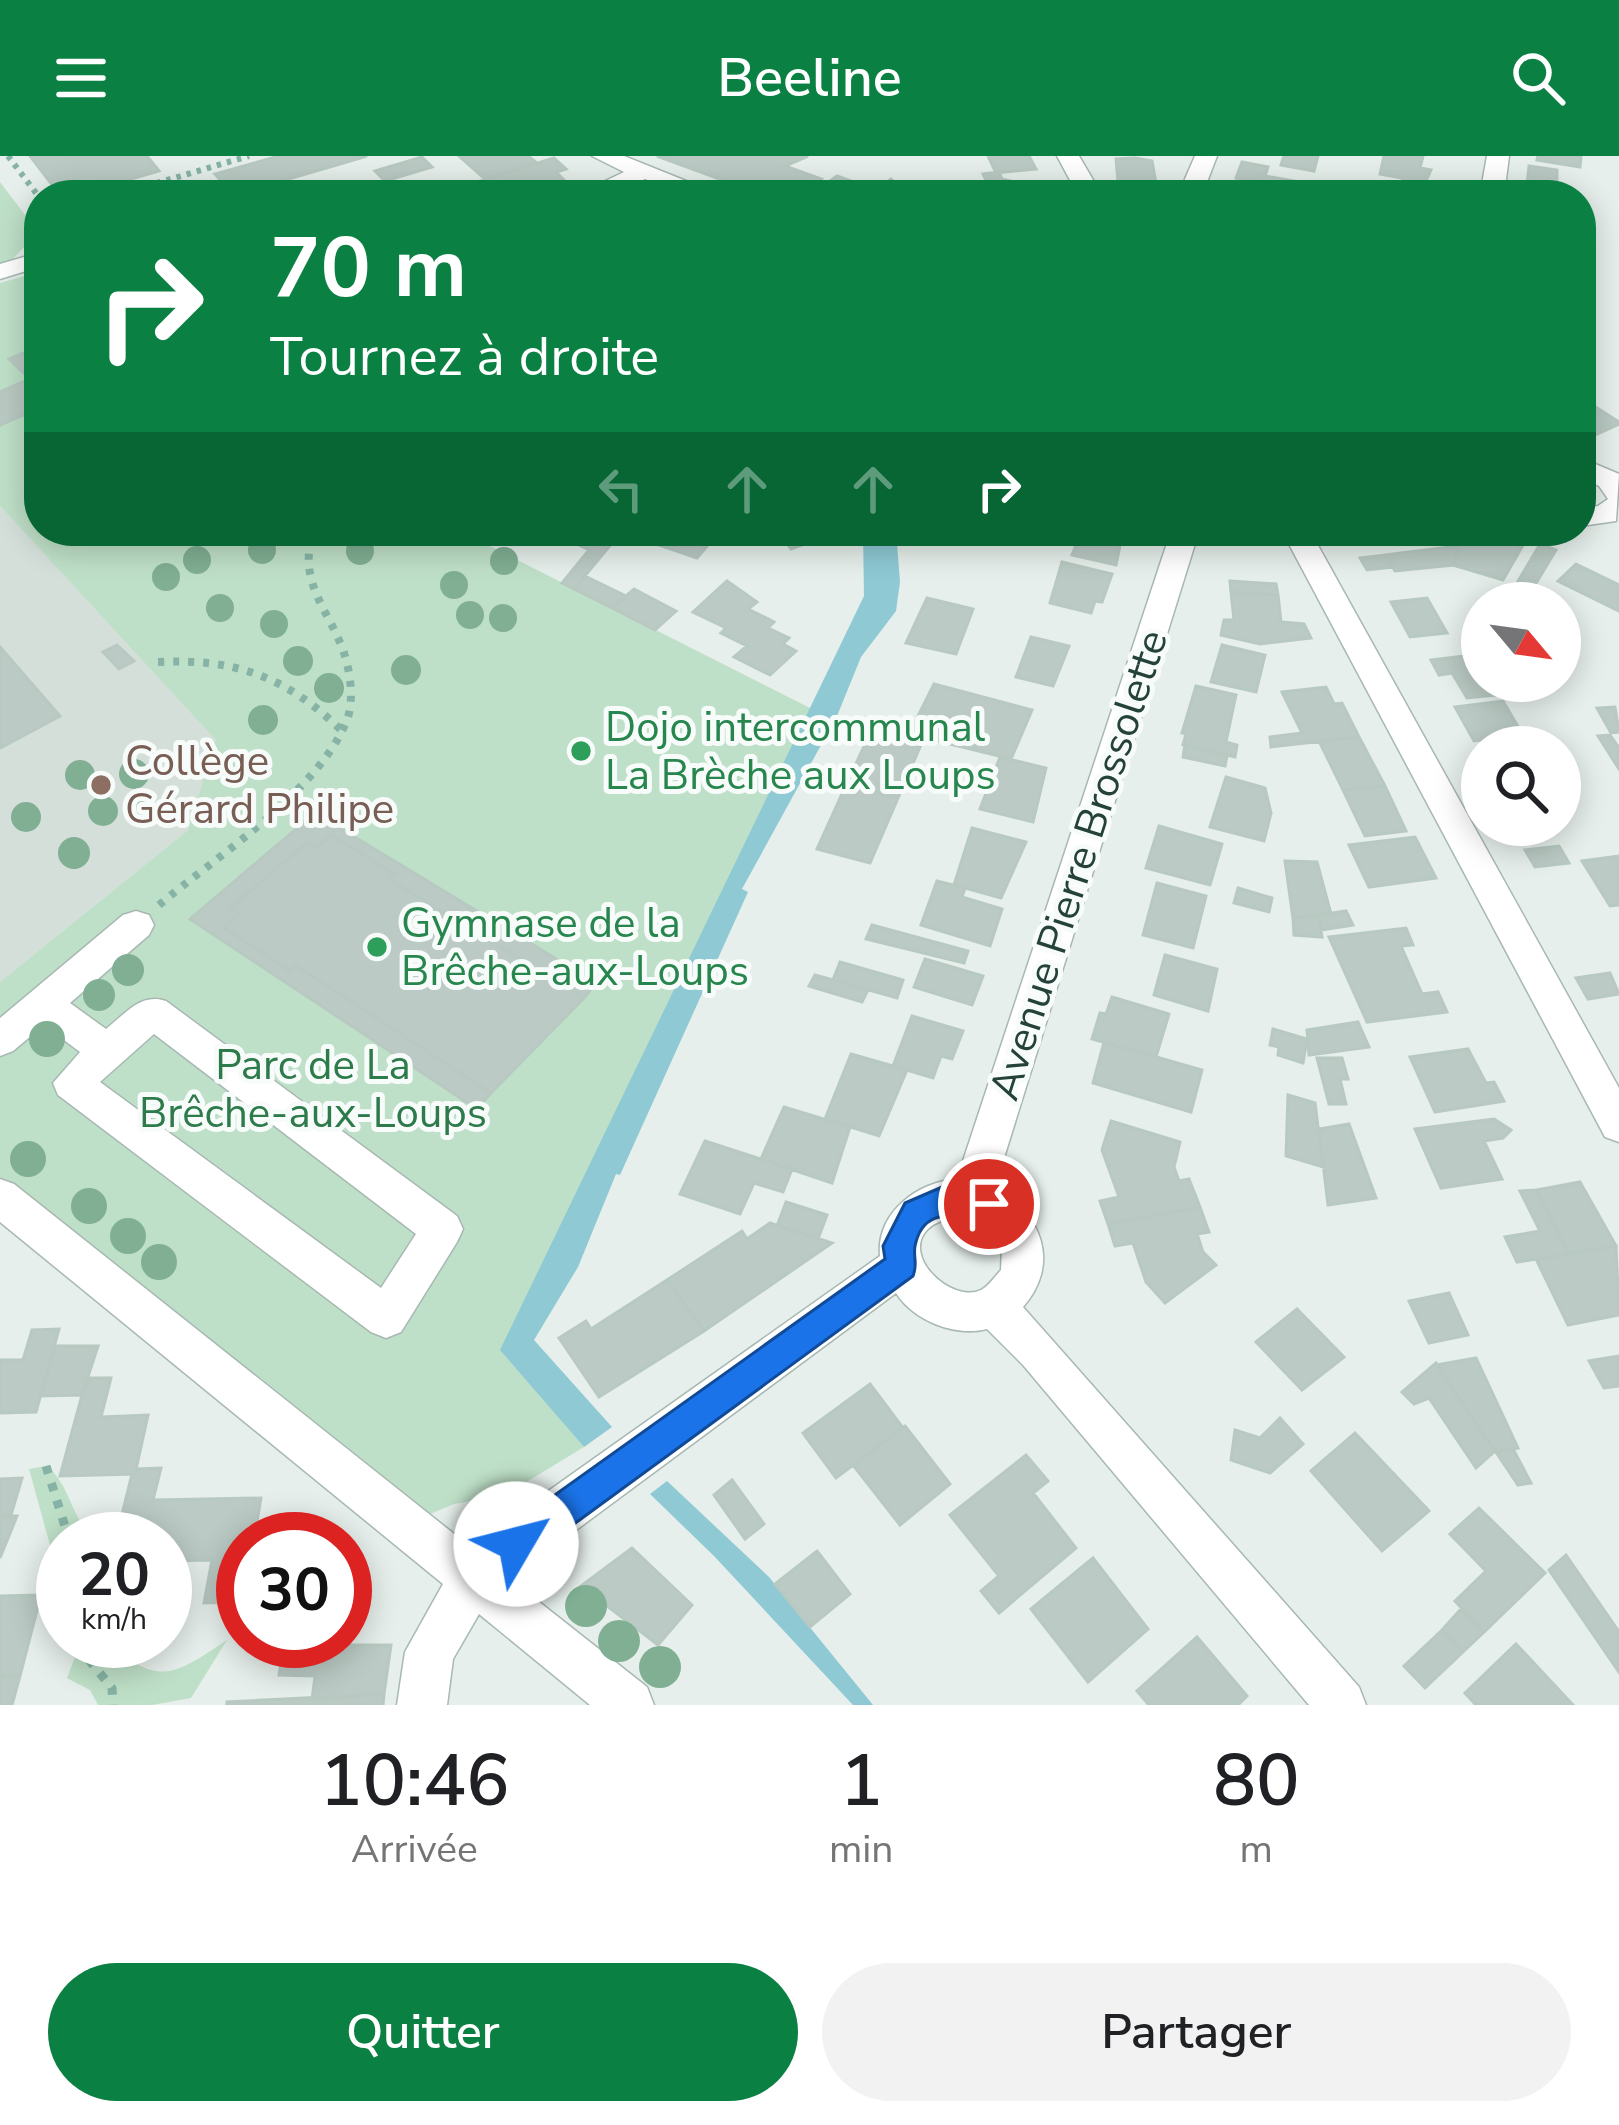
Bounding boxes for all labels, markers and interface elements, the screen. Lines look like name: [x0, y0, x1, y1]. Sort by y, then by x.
text: Beeline: [717, 41, 902, 115]
icon: menu: [48, 45, 114, 111]
icon: search: [1505, 45, 1571, 111]
text: 70 m: [270, 211, 467, 326]
icon: right: [72, 228, 228, 384]
text: Tournez à droite: [270, 320, 659, 394]
icon: left: [588, 456, 654, 522]
icon: ahead: [714, 456, 780, 522]
icon: ahead: [840, 456, 906, 522]
icon: right: [966, 456, 1032, 522]
north arrow: [1461, 582, 1581, 702]
map controls: [1461, 582, 1581, 846]
street label: Avenue Pierre Brossolette: [976, 623, 1182, 1107]
place label: Dojo intercommunal La Brèche aux Loups: [605, 699, 996, 804]
button: search: [1461, 726, 1581, 846]
place label: Collège Gérard Philipe: [125, 733, 394, 838]
marker: Dojo intercommunal La Brèche aux Loups: [568, 738, 594, 764]
marker: Collège Gérard Philipe: [88, 772, 114, 798]
place label: Gymnase de la Brêche-aux-Loups: [401, 895, 749, 1000]
marker: Gymnase de la Brêche-aux-Loups: [364, 934, 390, 960]
park label: Parc de La Brêche-aux-Loups: [139, 1037, 487, 1142]
pin: [938, 1153, 1040, 1255]
icon: arrive: [956, 1171, 1022, 1237]
position arrow: [453, 1481, 579, 1607]
speed limit sign: 30: [216, 1512, 372, 1668]
text: 20: [78, 1534, 150, 1616]
text: km/h: [81, 1599, 147, 1640]
text: 10:46: [320, 1732, 509, 1830]
text: 1: [840, 1732, 883, 1830]
text: 80: [1213, 1732, 1299, 1830]
text: Arrivée: [351, 1823, 478, 1876]
text: min: [829, 1823, 894, 1876]
text: m: [1240, 1823, 1273, 1876]
button: Quitter: [48, 1963, 798, 2101]
button: Partager: [822, 1963, 1571, 2101]

